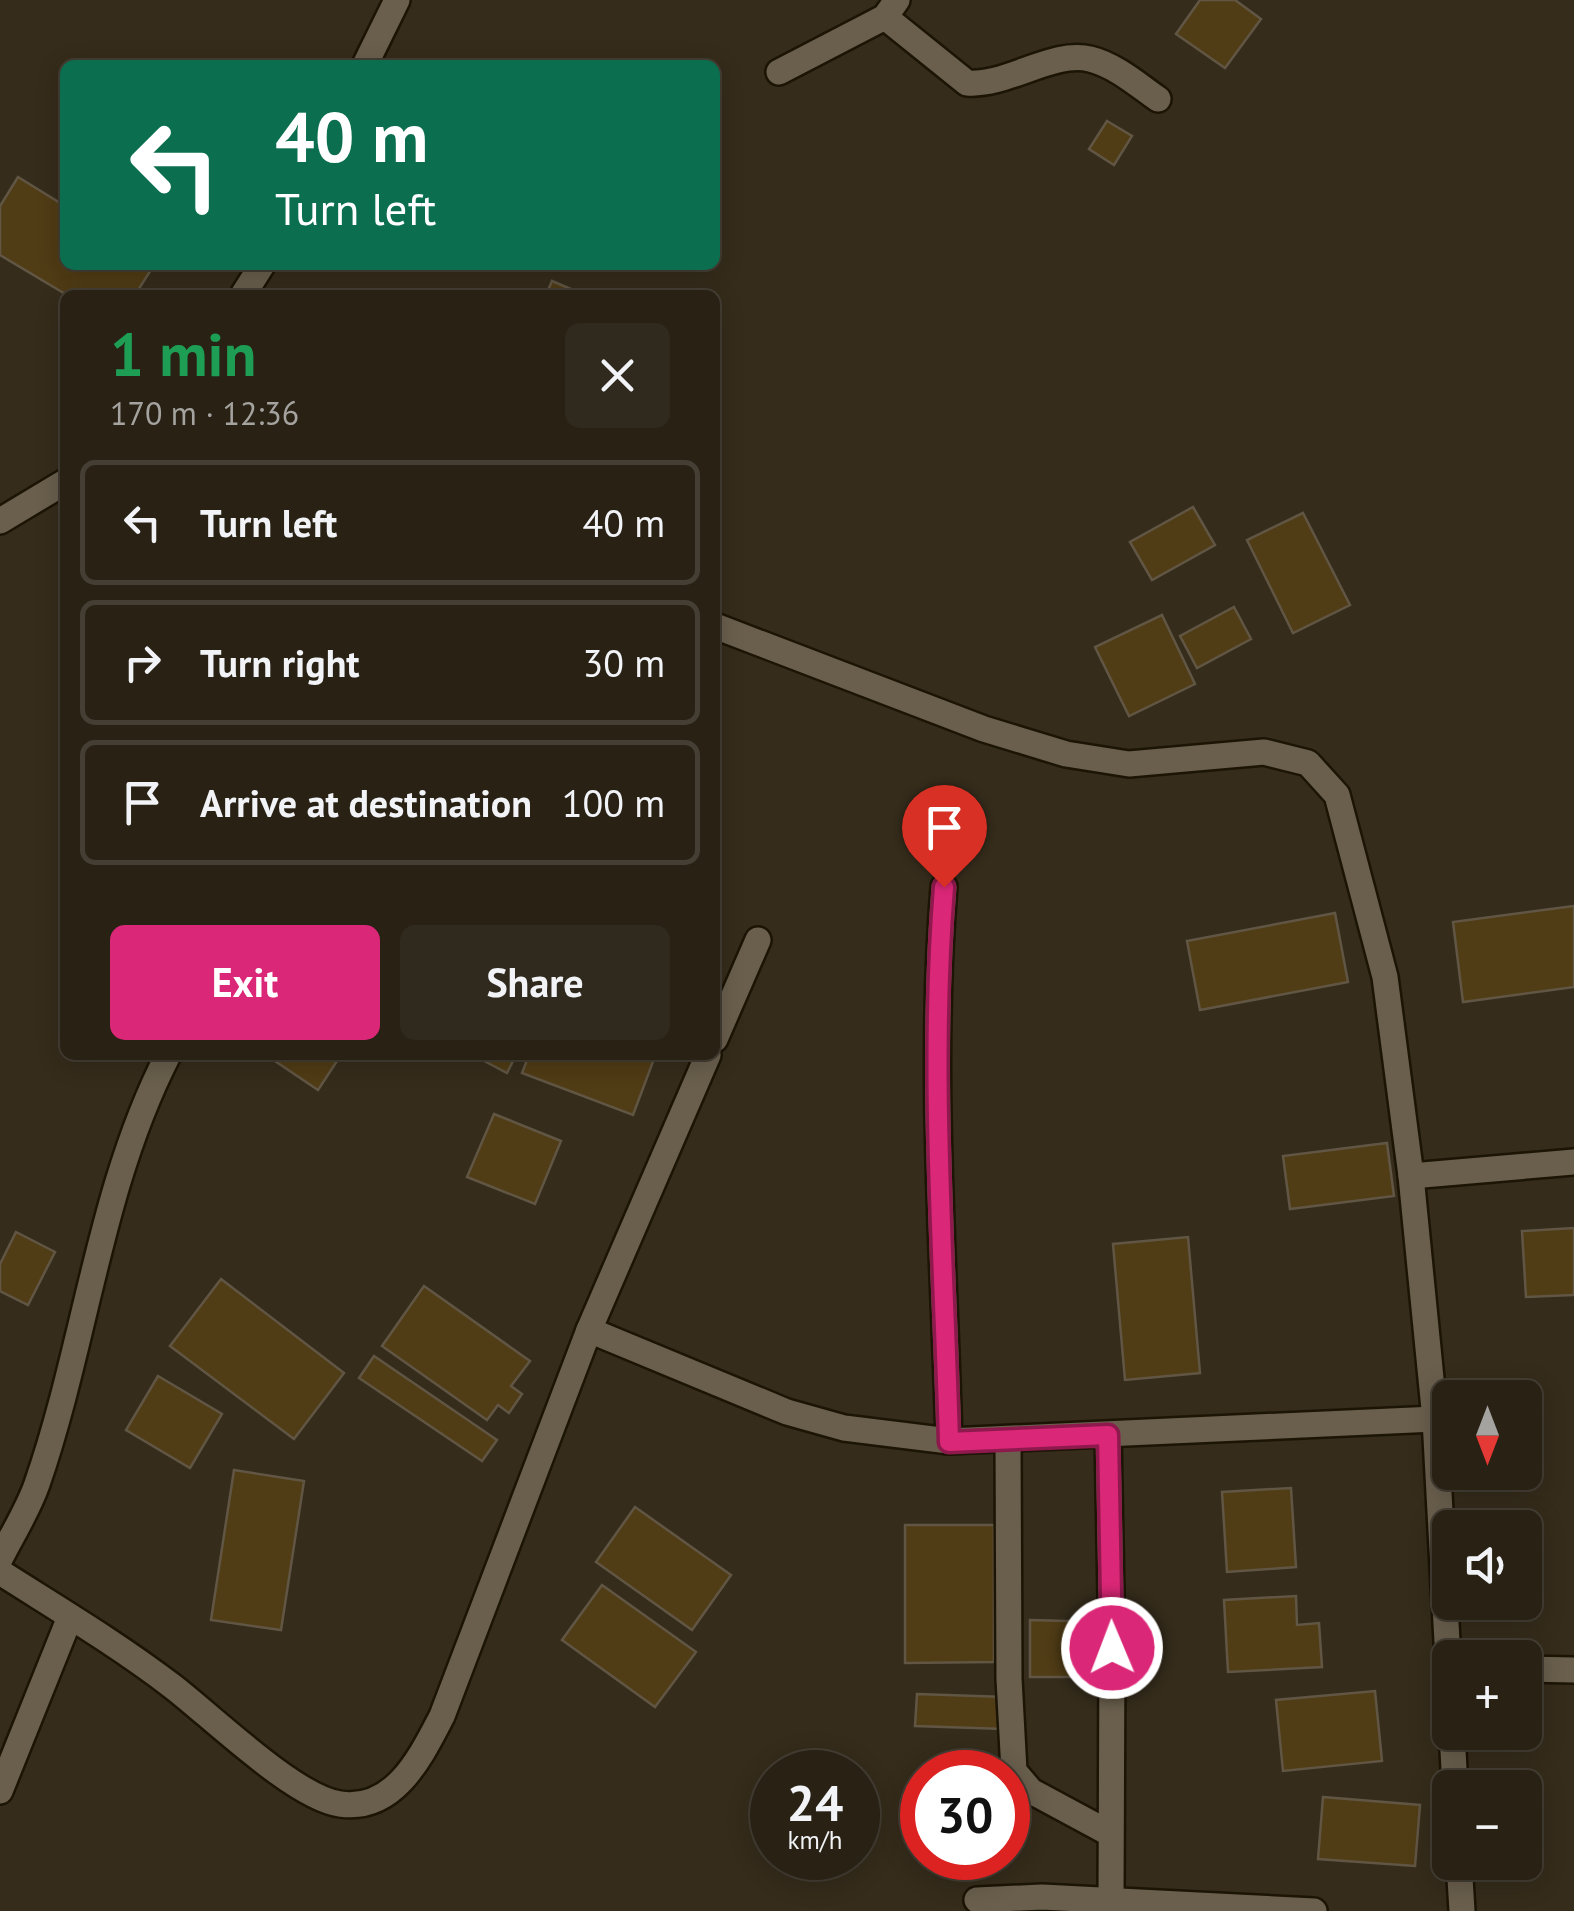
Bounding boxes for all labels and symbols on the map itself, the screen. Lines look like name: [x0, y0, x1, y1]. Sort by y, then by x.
pin: [902, 785, 987, 888]
north arrow: [1432, 1380, 1542, 1490]
position arrow: [1060, 1596, 1164, 1700]
speed limit sign: 30: [900, 1750, 1030, 1880]

